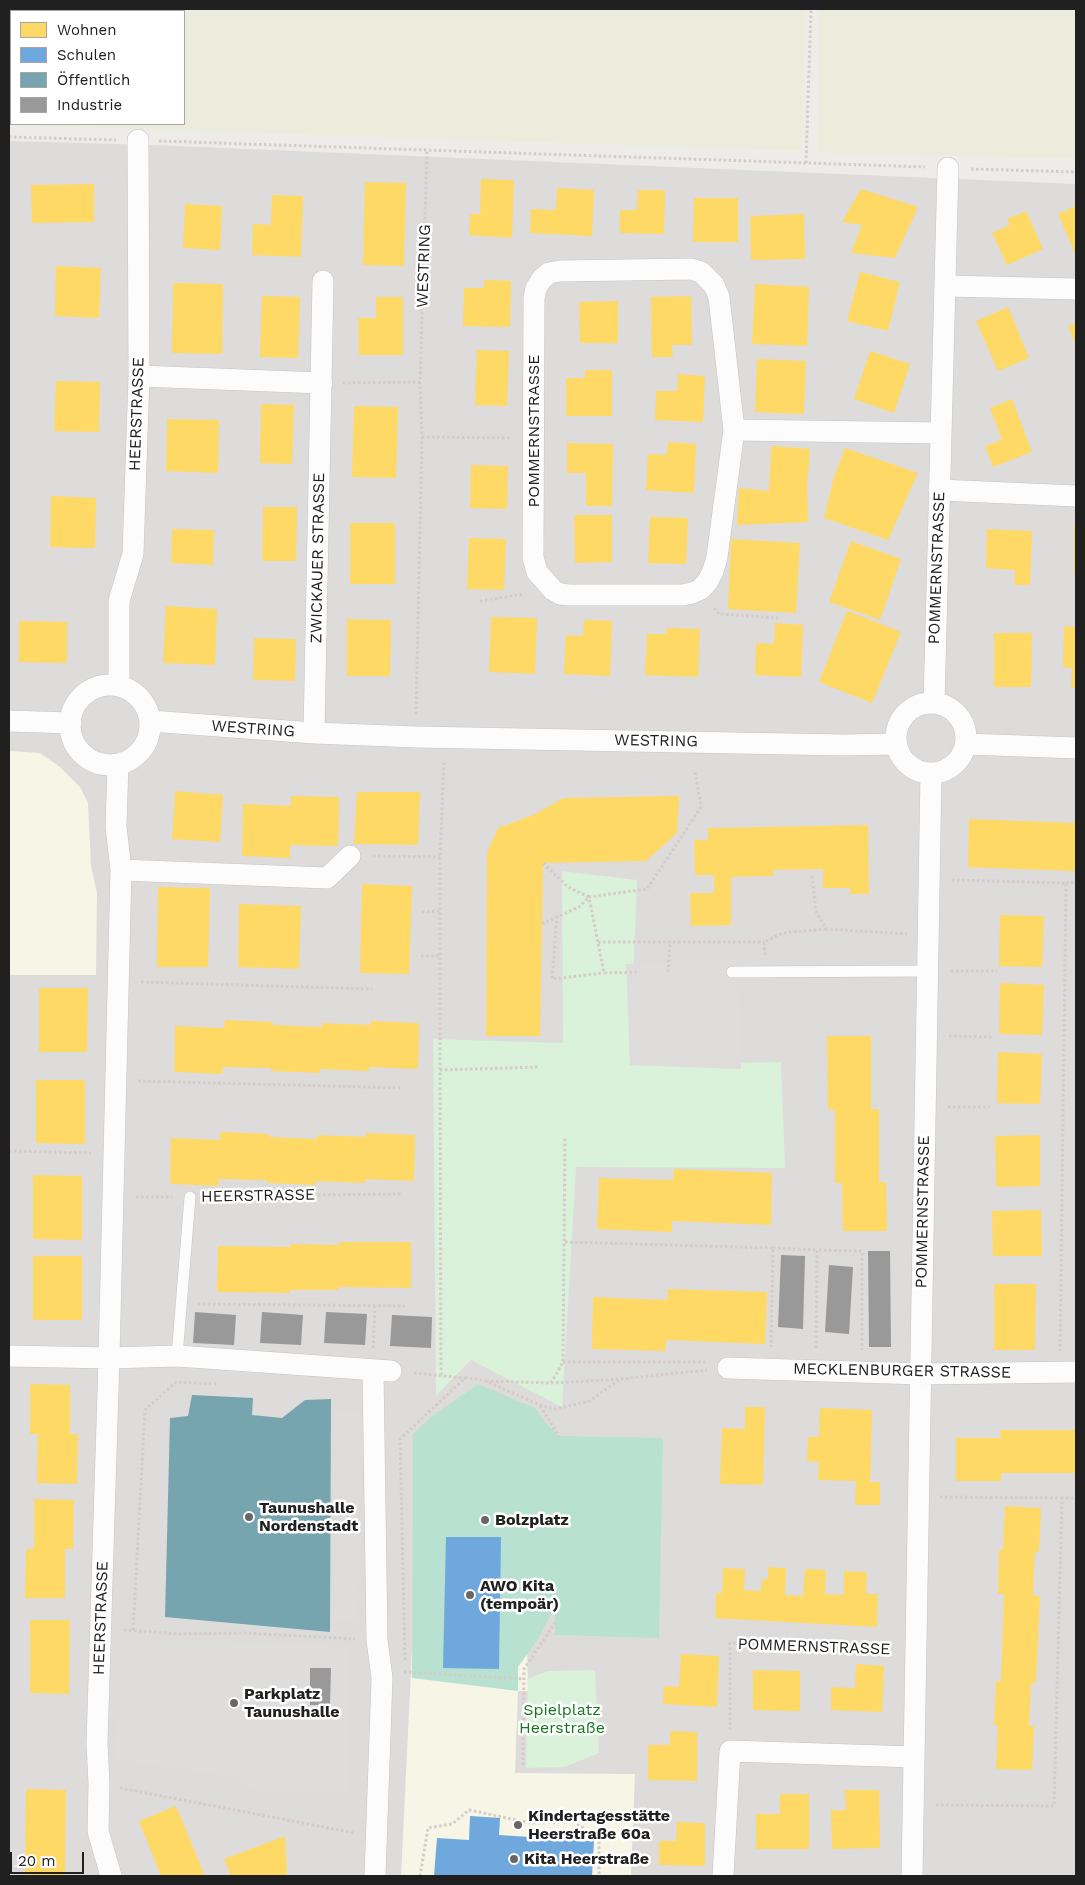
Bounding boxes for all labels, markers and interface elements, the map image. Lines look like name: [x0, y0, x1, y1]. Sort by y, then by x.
legend: [10, 10, 185, 125]
text: Wohnen: [57, 21, 116, 39]
text: Schulen: [57, 46, 116, 64]
text: Öffentlich: [57, 71, 130, 89]
text: Industrie: [57, 96, 122, 114]
street label: WESTRING: [413, 224, 435, 308]
street label: POMMERNSTRASSE: [524, 355, 544, 507]
street label: HEERSTRASSE: [125, 357, 149, 471]
street label: ZWICKAUER STRASSE: [307, 472, 329, 644]
street label: POMMERNSTRASSE: [925, 491, 949, 645]
street label: WESTRING: [211, 717, 295, 741]
street label: WESTRING: [614, 731, 698, 751]
street label: POMMERNSTRASSE: [912, 1135, 934, 1289]
street label: HEERSTRASSE: [201, 1185, 315, 1207]
street label: MECKLENBURGER STRASSE: [793, 1359, 1011, 1383]
place label: Taunushalle Nordenstadt: [259, 1498, 358, 1536]
place label: Bolzplatz: [495, 1510, 569, 1530]
marker: Taunushalle Nordenstadt: [243, 1511, 255, 1523]
marker: Bolzplatz: [479, 1514, 491, 1526]
street label: HEERSTRASSE: [89, 1561, 113, 1675]
place label: AWO Kita (tempoär): [480, 1576, 559, 1614]
marker: AWO Kita (tempoär): [464, 1589, 476, 1601]
street label: POMMERNSTRASSE: [737, 1635, 891, 1659]
place label: Parkplatz Taunushalle: [244, 1684, 339, 1722]
marker: Parkplatz Taunushalle: [228, 1697, 240, 1709]
park label: Spielplatz Heerstraße: [519, 1700, 605, 1738]
place label: Kindertagesstätte Heerstraße 60a: [528, 1806, 670, 1844]
marker: Kindertagesstätte Heerstraße 60a: [512, 1819, 524, 1831]
scale bar: [12, 1842, 86, 1874]
place label: Kita Heerstraße: [524, 1849, 649, 1869]
text: 20 m: [18, 1852, 56, 1870]
marker: Kita Heerstraße: [508, 1853, 520, 1865]

